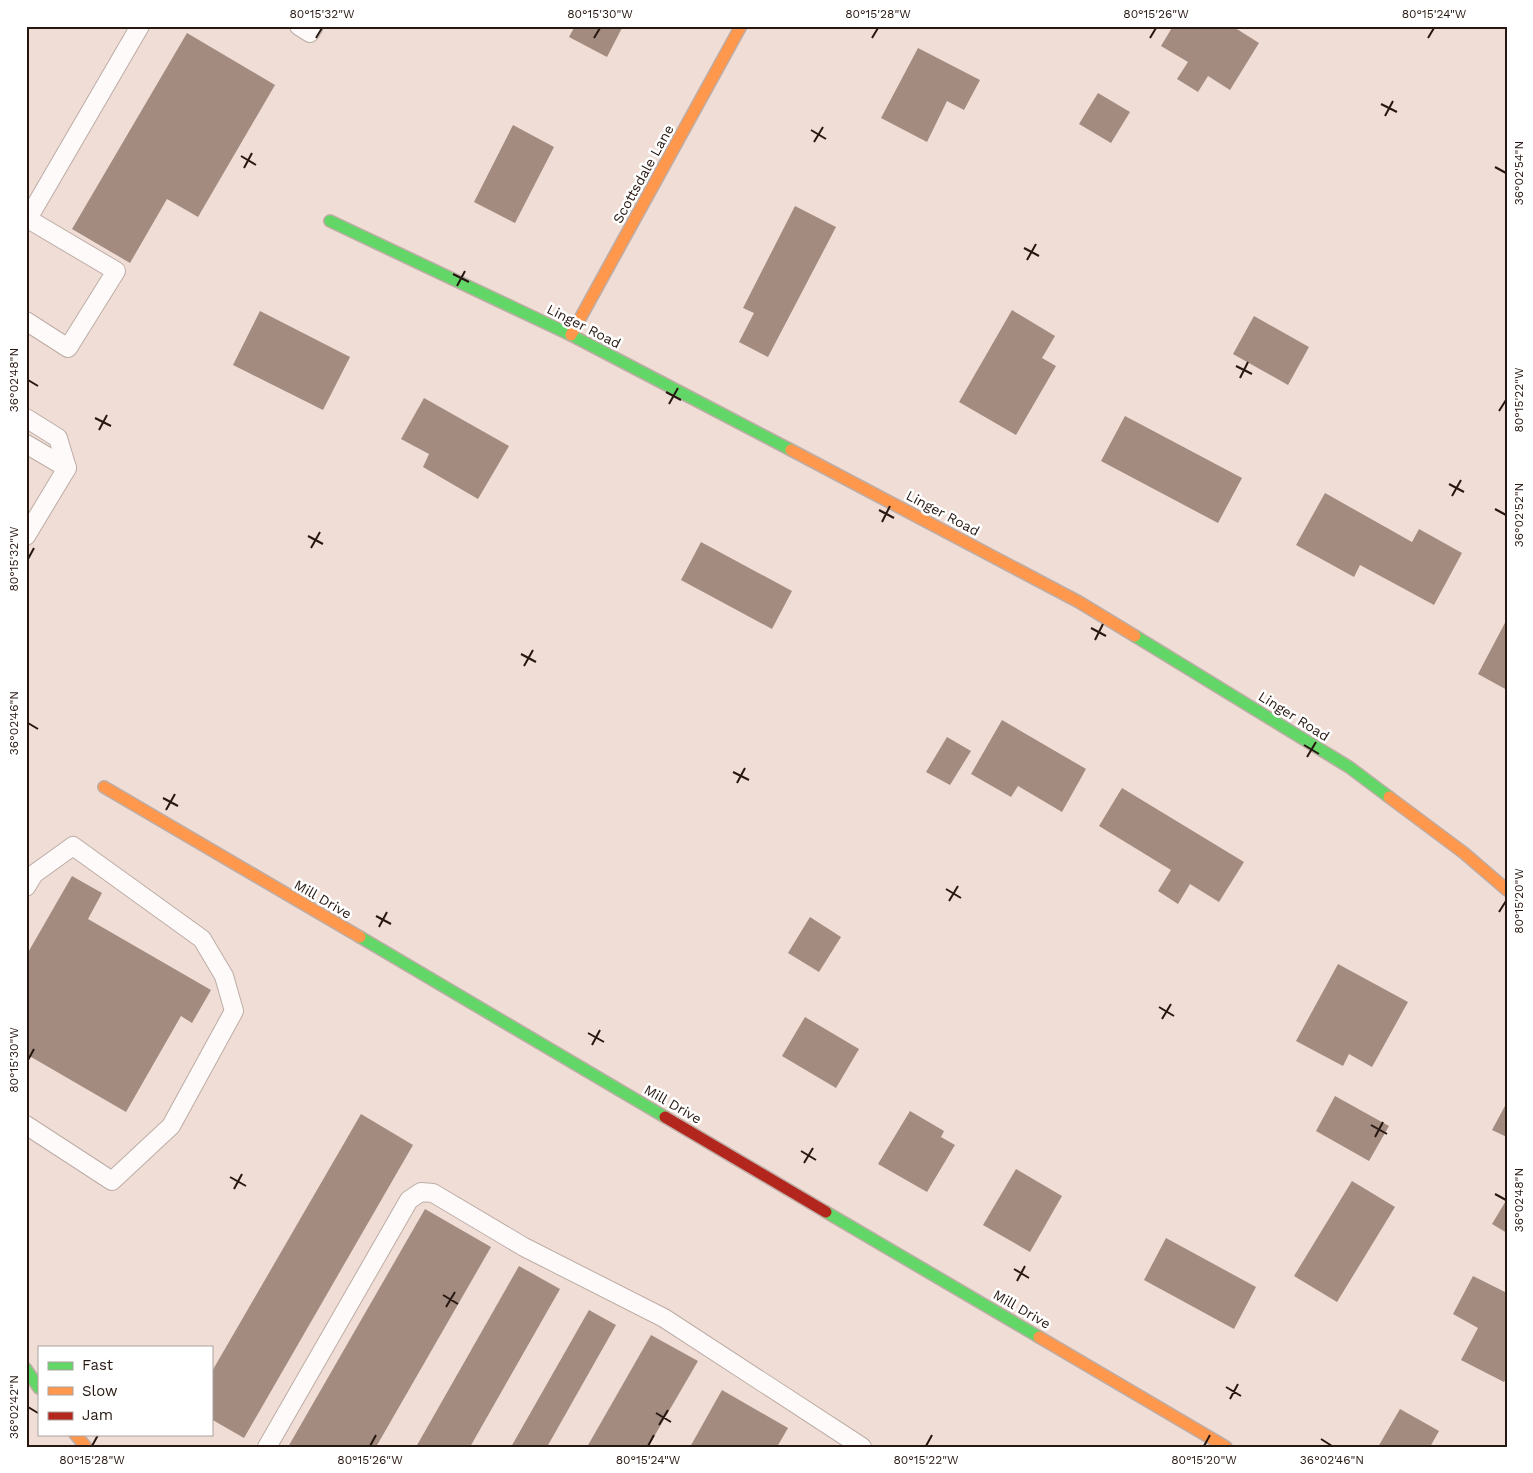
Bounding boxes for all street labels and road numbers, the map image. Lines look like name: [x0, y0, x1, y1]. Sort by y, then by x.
street label: Scottsdale Lane: [609, 122, 677, 226]
street label: Linger Road: [544, 301, 624, 351]
street label: Linger Road: [904, 487, 982, 539]
street label: Linger Road: [1256, 688, 1332, 744]
street label: Mill Drive: [292, 876, 354, 922]
street label: Mill Drive: [642, 1081, 704, 1127]
street label: Mill Drive: [991, 1286, 1053, 1332]

